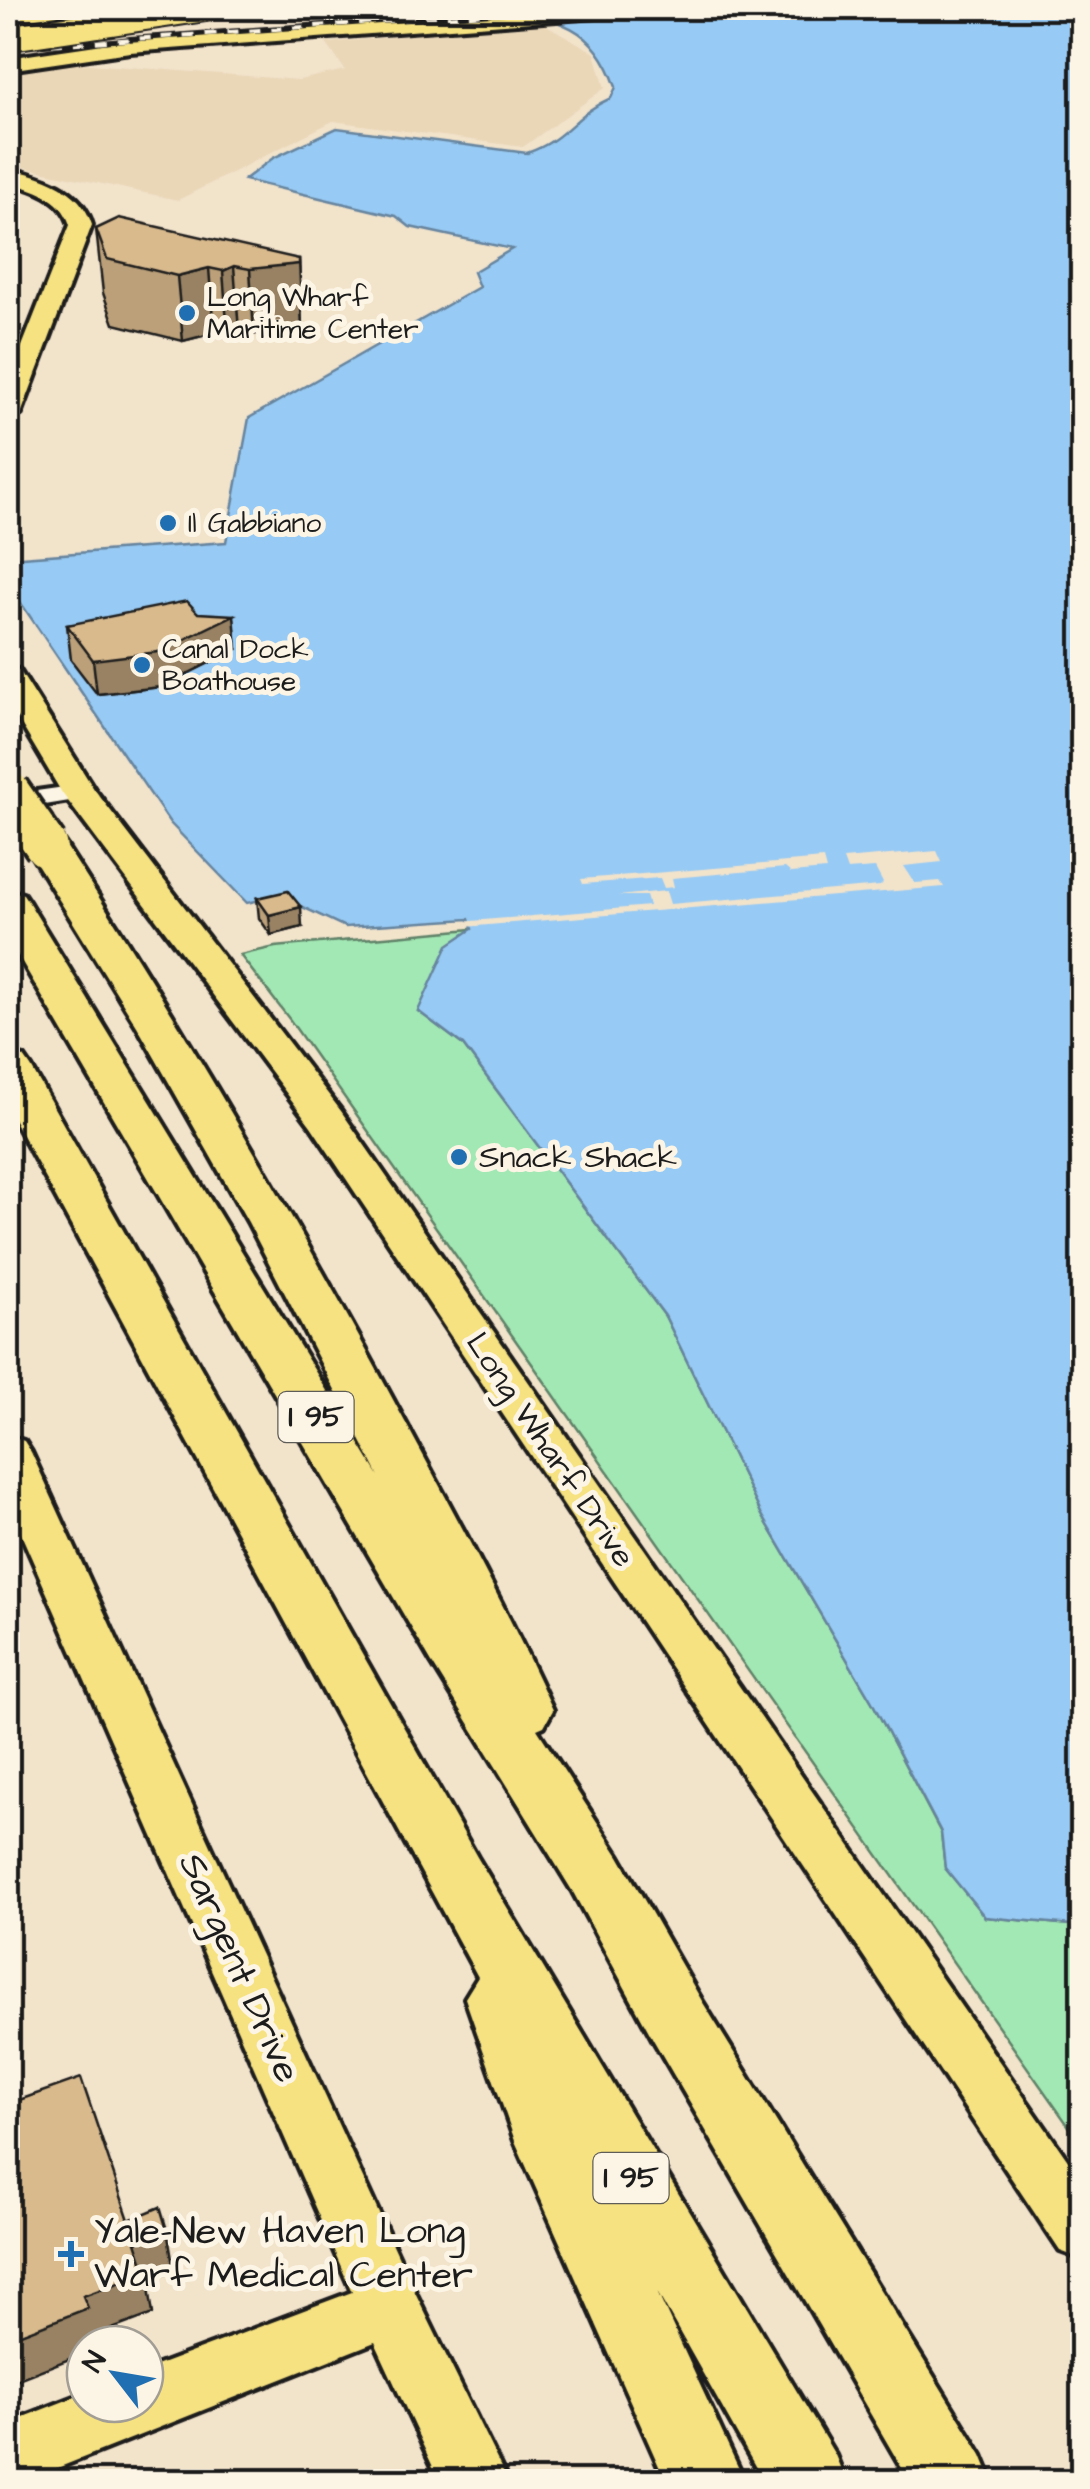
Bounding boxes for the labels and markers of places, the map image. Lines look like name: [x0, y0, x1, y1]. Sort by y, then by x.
place label: Long Wharf Maritime Center: [207, 278, 419, 349]
marker: Long Wharf Maritime Center: [176, 302, 198, 324]
place label: Il Gabbiano: [188, 504, 321, 543]
marker: Il Gabbiano: [157, 512, 179, 534]
place label: Canal Dock Boathouse: [162, 630, 309, 701]
marker: Canal Dock Boathouse: [131, 654, 153, 676]
place label: Snack Shack: [479, 1135, 678, 1180]
marker: Snack Shack: [448, 1146, 470, 1168]
place label: Yale-New Haven Long Warf Medical Center: [94, 2206, 473, 2302]
marker: Yale-New Haven Long Warf Medical Center: [58, 2241, 84, 2267]

